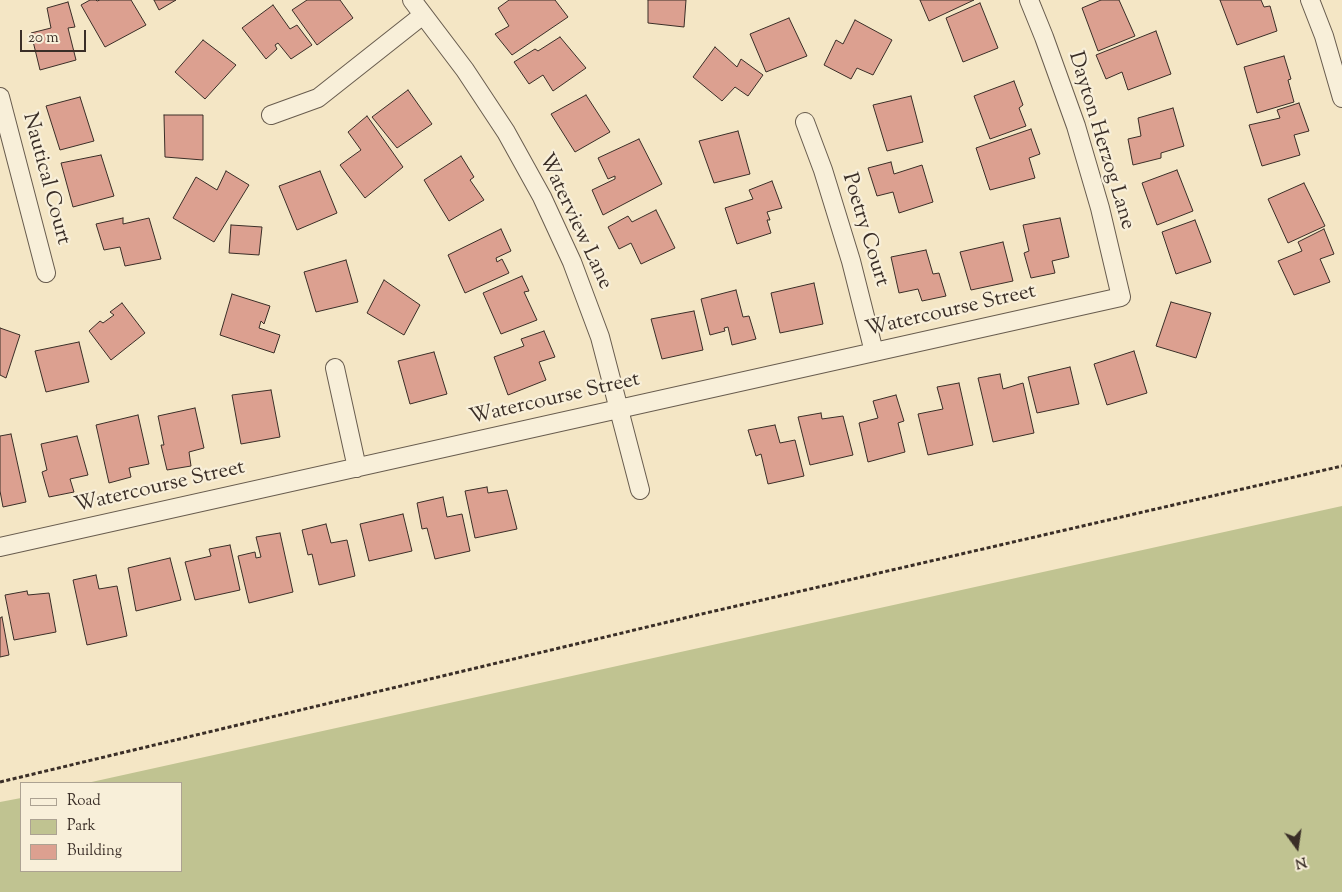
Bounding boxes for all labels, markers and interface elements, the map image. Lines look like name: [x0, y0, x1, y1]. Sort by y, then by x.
scale bar: [22, 20, 89, 52]
text: 20 m: [28, 28, 59, 49]
street label: Dayton Herzog Lane: [1061, 49, 1139, 233]
street label: Nautical Court: [15, 110, 75, 248]
street label: Waterview Lane: [531, 150, 617, 294]
street label: Poetry Court: [835, 170, 893, 290]
street label: Watercourse Street: [863, 280, 1039, 344]
street label: Watercourse Street: [467, 368, 643, 432]
street label: Watercourse Street: [72, 456, 248, 520]
legend: [20, 782, 182, 872]
text: Road: [67, 791, 101, 812]
text: Park: [67, 816, 96, 837]
north arrow: [1272, 822, 1322, 872]
text: Building: [67, 841, 122, 862]
text: N: [1293, 850, 1308, 873]

